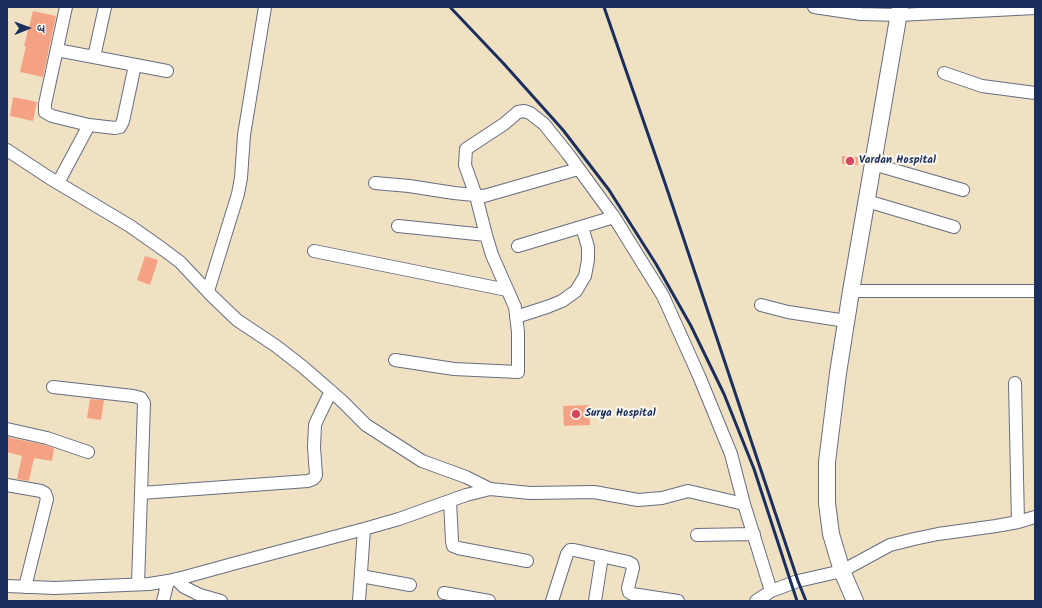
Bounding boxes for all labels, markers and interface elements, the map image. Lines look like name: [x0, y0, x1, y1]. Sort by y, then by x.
north arrow: [8, 8, 48, 48]
text: उ: [31, 24, 49, 31]
place label: Vardan Hospital: [859, 154, 936, 168]
marker: Vardan Hospital: [844, 155, 856, 167]
place label: Surya Hospital: [585, 407, 656, 421]
marker: Surya Hospital: [570, 408, 582, 420]

